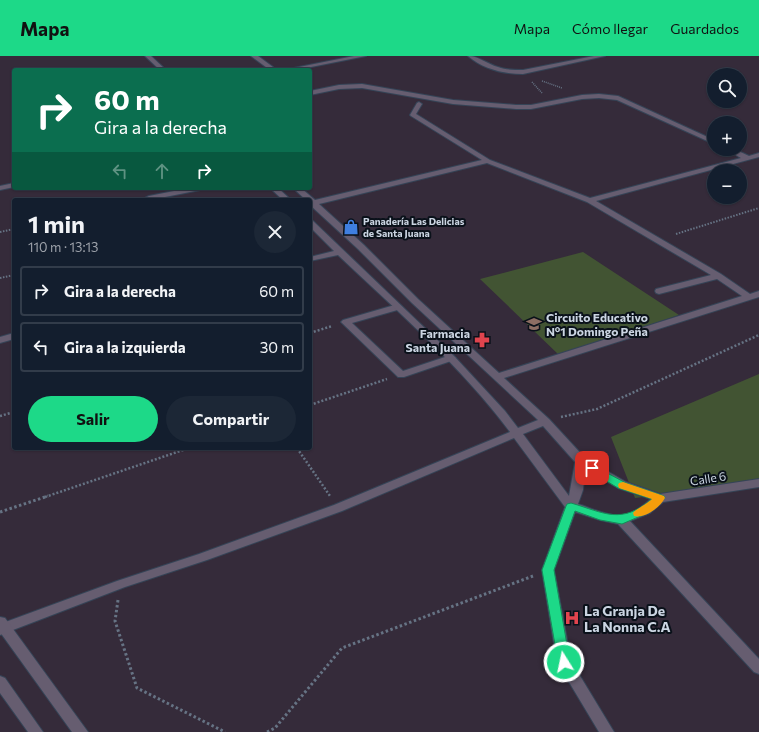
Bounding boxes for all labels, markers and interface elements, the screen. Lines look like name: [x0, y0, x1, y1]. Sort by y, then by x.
text: Mapa: [20, 17, 69, 40]
text: Mapa: [514, 20, 550, 37]
text: Cómo llegar: [572, 20, 648, 37]
text: Guardados: [670, 20, 739, 37]
map controls: [707, 68, 747, 204]
button: search: [707, 68, 747, 108]
text: 60 m: [94, 82, 160, 116]
icon: right: [28, 84, 80, 136]
text: Gira a la derecha: [94, 116, 227, 138]
button: +: [707, 116, 747, 156]
icon: left: [109, 160, 131, 182]
icon: ahead: [151, 160, 173, 182]
icon: right: [193, 160, 215, 182]
button: −: [707, 164, 747, 204]
text: 1 min: [28, 209, 85, 238]
button: close: [254, 211, 296, 253]
place label: Panadería Las Delicias de Santa Juana: [363, 215, 465, 239]
shop icon: Panadería Las Delicias de Santa Juana: [342, 218, 360, 236]
text: 110 m · 13:13: [28, 239, 99, 255]
icon: right: [30, 280, 52, 302]
text: Gira a la derecha: [64, 282, 176, 300]
text: 60 m: [259, 282, 294, 300]
place label: Circuito Educativo Nº1 Domingo Peña: [546, 310, 648, 338]
school or university icon: Circuito Educativo Nº1 Domingo Peña: [525, 315, 543, 333]
place label: Farmacia Santa Juana: [406, 326, 470, 355]
pharmacy icon: Farmacia Santa Juana: [473, 331, 491, 349]
icon: left: [30, 336, 52, 358]
text: Gira a la izquierda: [64, 338, 186, 356]
text: 30 m: [260, 338, 294, 356]
button: Salir: [28, 396, 158, 442]
button: Compartir: [166, 396, 296, 442]
pin: [575, 451, 609, 485]
icon: arrive: [581, 457, 603, 479]
street label: Calle 6: [689, 468, 727, 488]
place label: La Granja De La Nonna C.A: [584, 602, 671, 635]
hospital icon: La Granja De La Nonna C.A: [563, 609, 581, 627]
position arrow: [543, 641, 585, 683]

